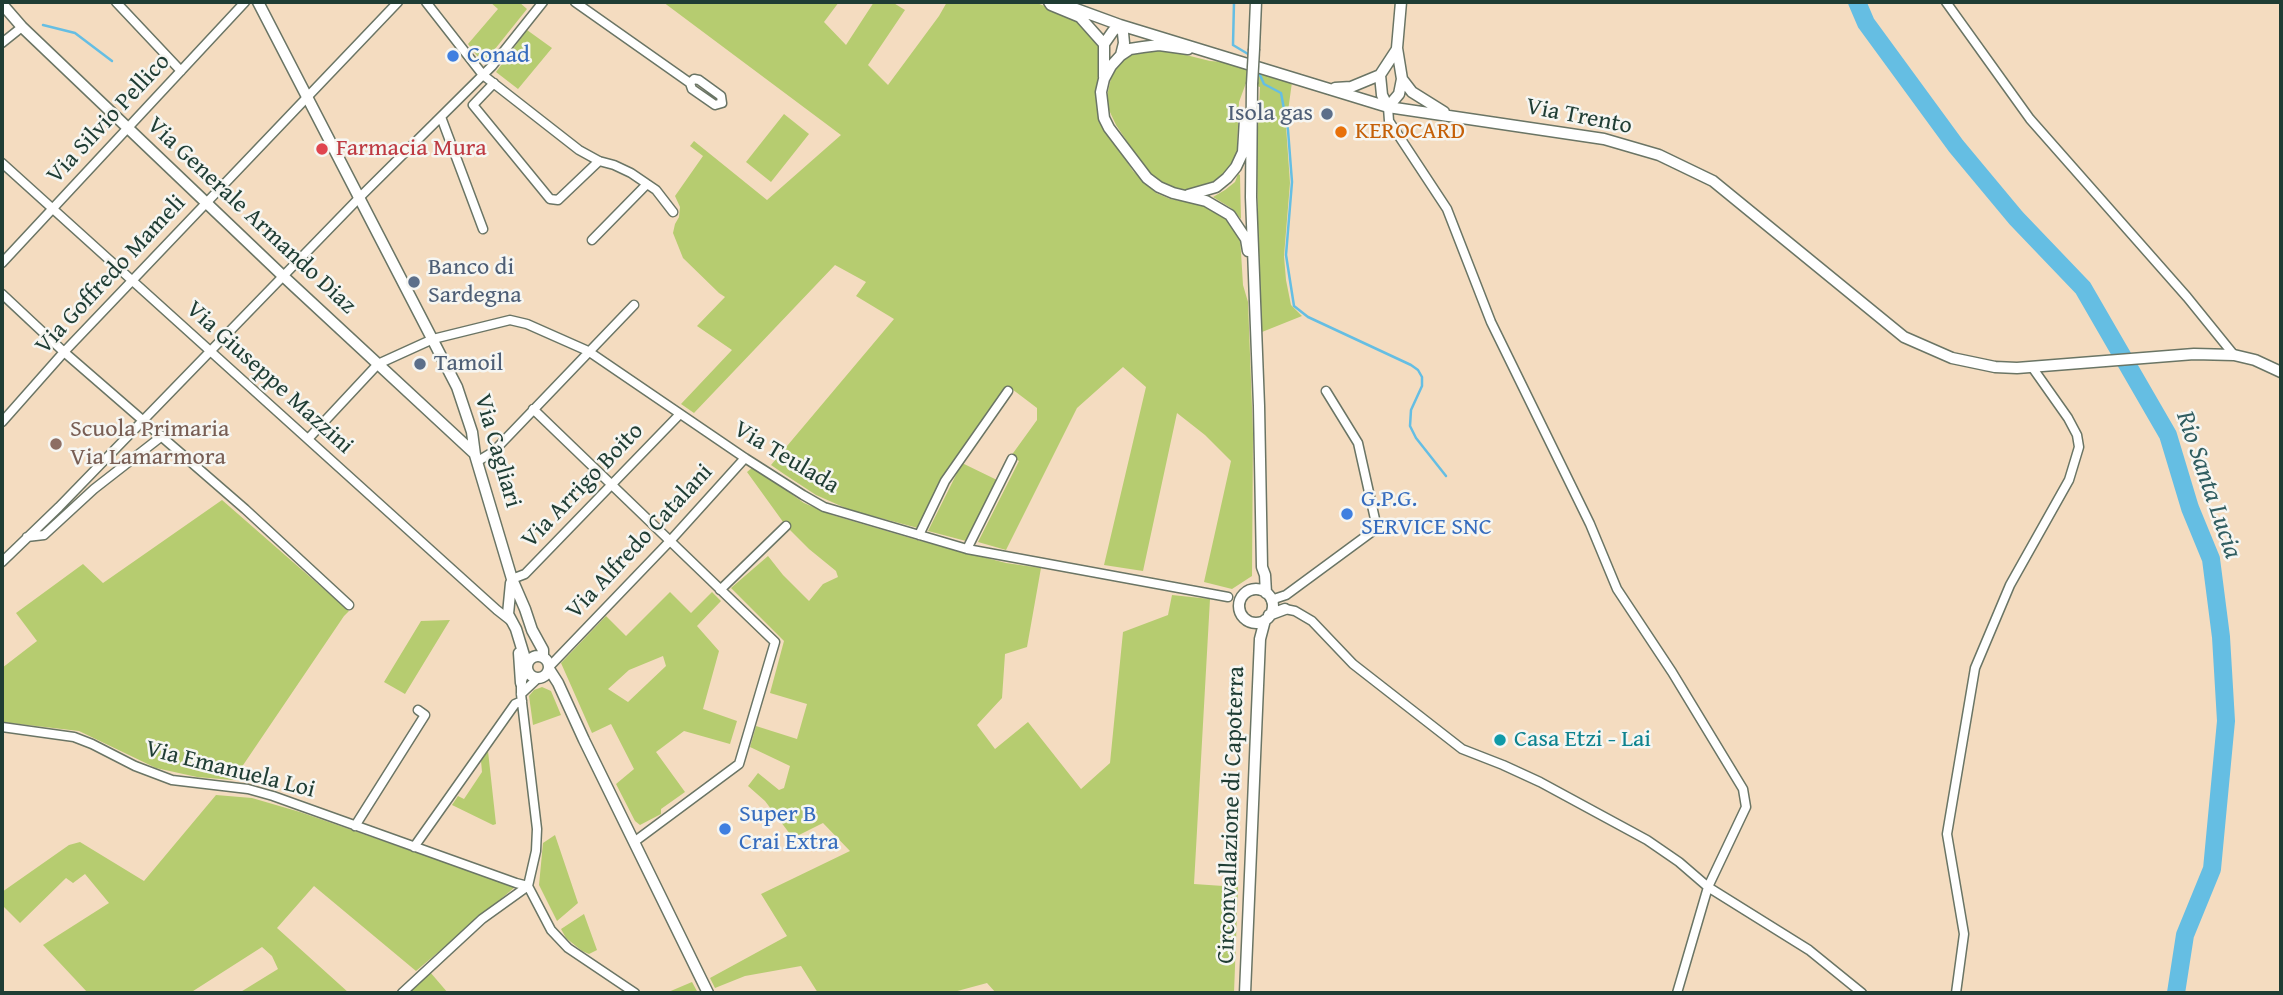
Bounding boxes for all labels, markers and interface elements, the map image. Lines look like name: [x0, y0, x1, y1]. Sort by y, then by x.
place label: Conad: [467, 42, 530, 70]
street label: Via Silvio Pellico: [41, 48, 177, 190]
marker: Conad: [445, 48, 461, 64]
street label: Via Trento: [1523, 93, 1635, 141]
place label: Isola gas: [1228, 100, 1313, 128]
marker: Isola gas: [1319, 106, 1335, 122]
street label: Via Generale Armando Diaz: [140, 111, 362, 321]
place label: KEROCARD: [1355, 118, 1465, 146]
marker: KEROCARD: [1333, 124, 1349, 140]
place label: Farmacia Mura: [336, 135, 487, 163]
marker: Farmacia Mura: [314, 141, 330, 157]
street label: Via Goffredo Mameli: [30, 189, 192, 361]
place label: Banco di Sardegna: [428, 254, 522, 310]
marker: Banco di Sardegna: [406, 274, 422, 290]
street label: Via Giuseppe Mazzini: [179, 295, 359, 461]
place label: Tamoil: [434, 350, 503, 378]
marker: Tamoil: [412, 356, 428, 372]
street label: Via Cagliari: [467, 391, 527, 511]
water label: Rio Santa Lucia: [2168, 407, 2248, 563]
street label: Via Teulada: [728, 415, 844, 501]
place label: Scuola Primaria Via Lamarmora: [70, 416, 229, 472]
street label: Via Arrigo Boito: [516, 417, 650, 555]
marker: Scuola Primaria Via Lamarmora: [48, 436, 64, 452]
street label: Via Alfredo Catalani: [561, 458, 719, 626]
place label: G.P.G. SERVICE SNC: [1361, 486, 1492, 542]
marker: G.P.G. SERVICE SNC: [1339, 506, 1355, 522]
street label: Circonvallazione di Capoterra: [1212, 666, 1252, 964]
place label: Casa Etzi - Lai: [1514, 726, 1651, 754]
marker: Casa Etzi - Lai: [1492, 732, 1508, 748]
street label: Via Emanuela Loi: [142, 735, 318, 805]
place label: Super B Crai Extra: [739, 801, 839, 857]
marker: Super B Crai Extra: [717, 821, 733, 837]

